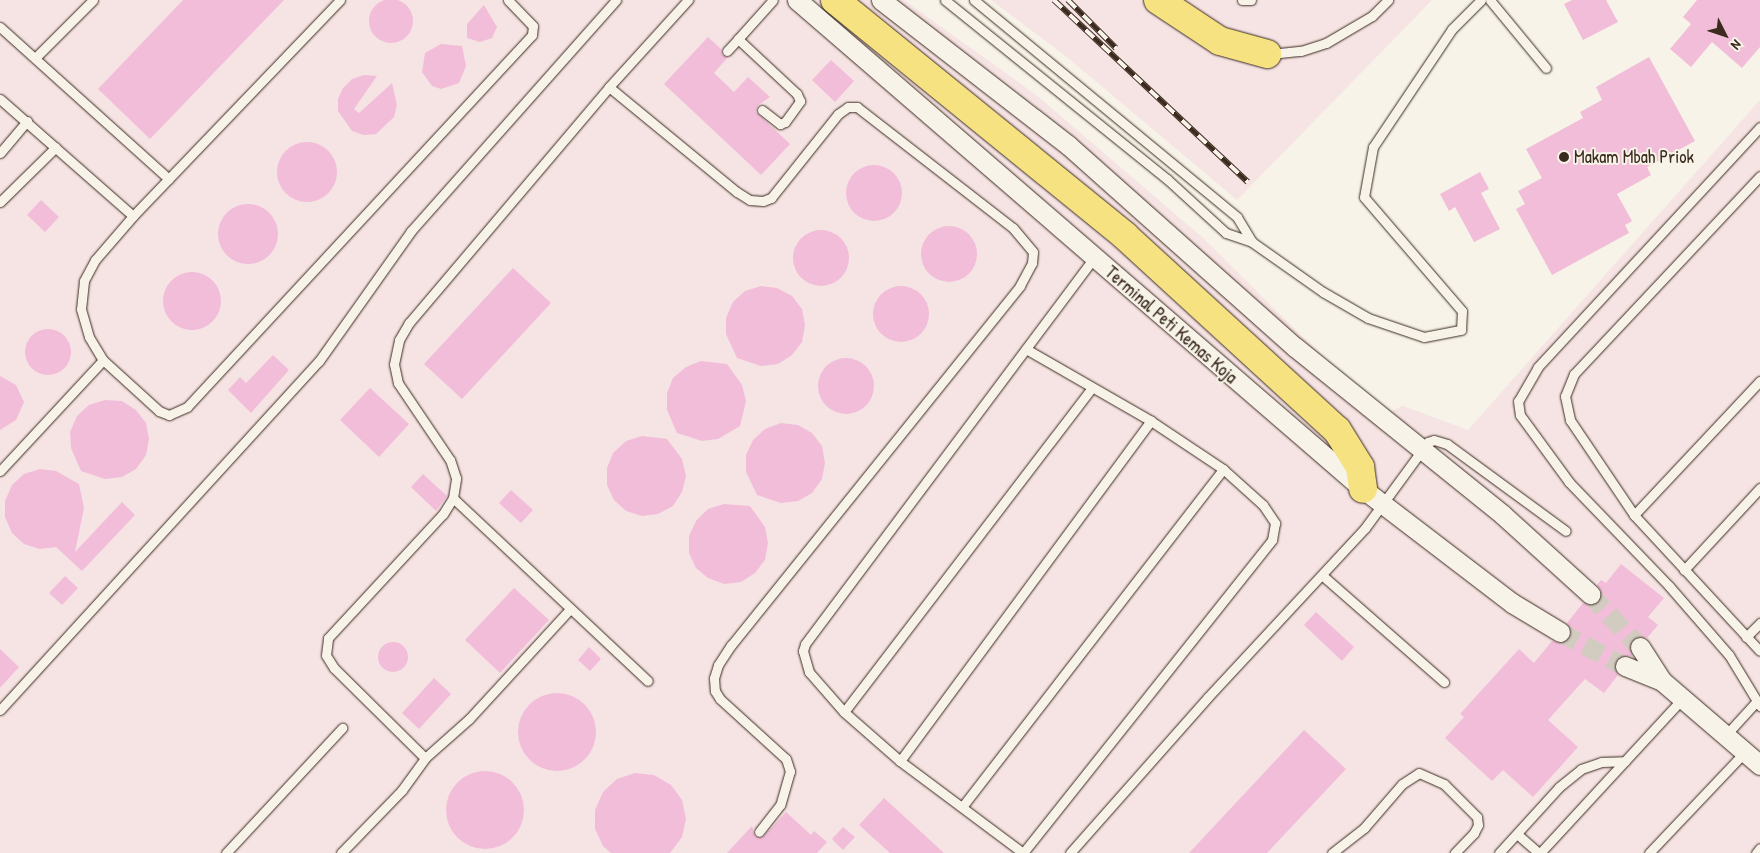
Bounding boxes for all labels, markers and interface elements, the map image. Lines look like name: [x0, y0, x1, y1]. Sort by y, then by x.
north arrow: [1700, 10, 1750, 60]
text: N: [1727, 36, 1746, 54]
place label: Makam Mbah Priok: [1574, 146, 1694, 168]
marker: Makam Mbah Priok: [1558, 151, 1570, 163]
street label: Terminal Peti Kemas Koja: [1101, 262, 1241, 388]

